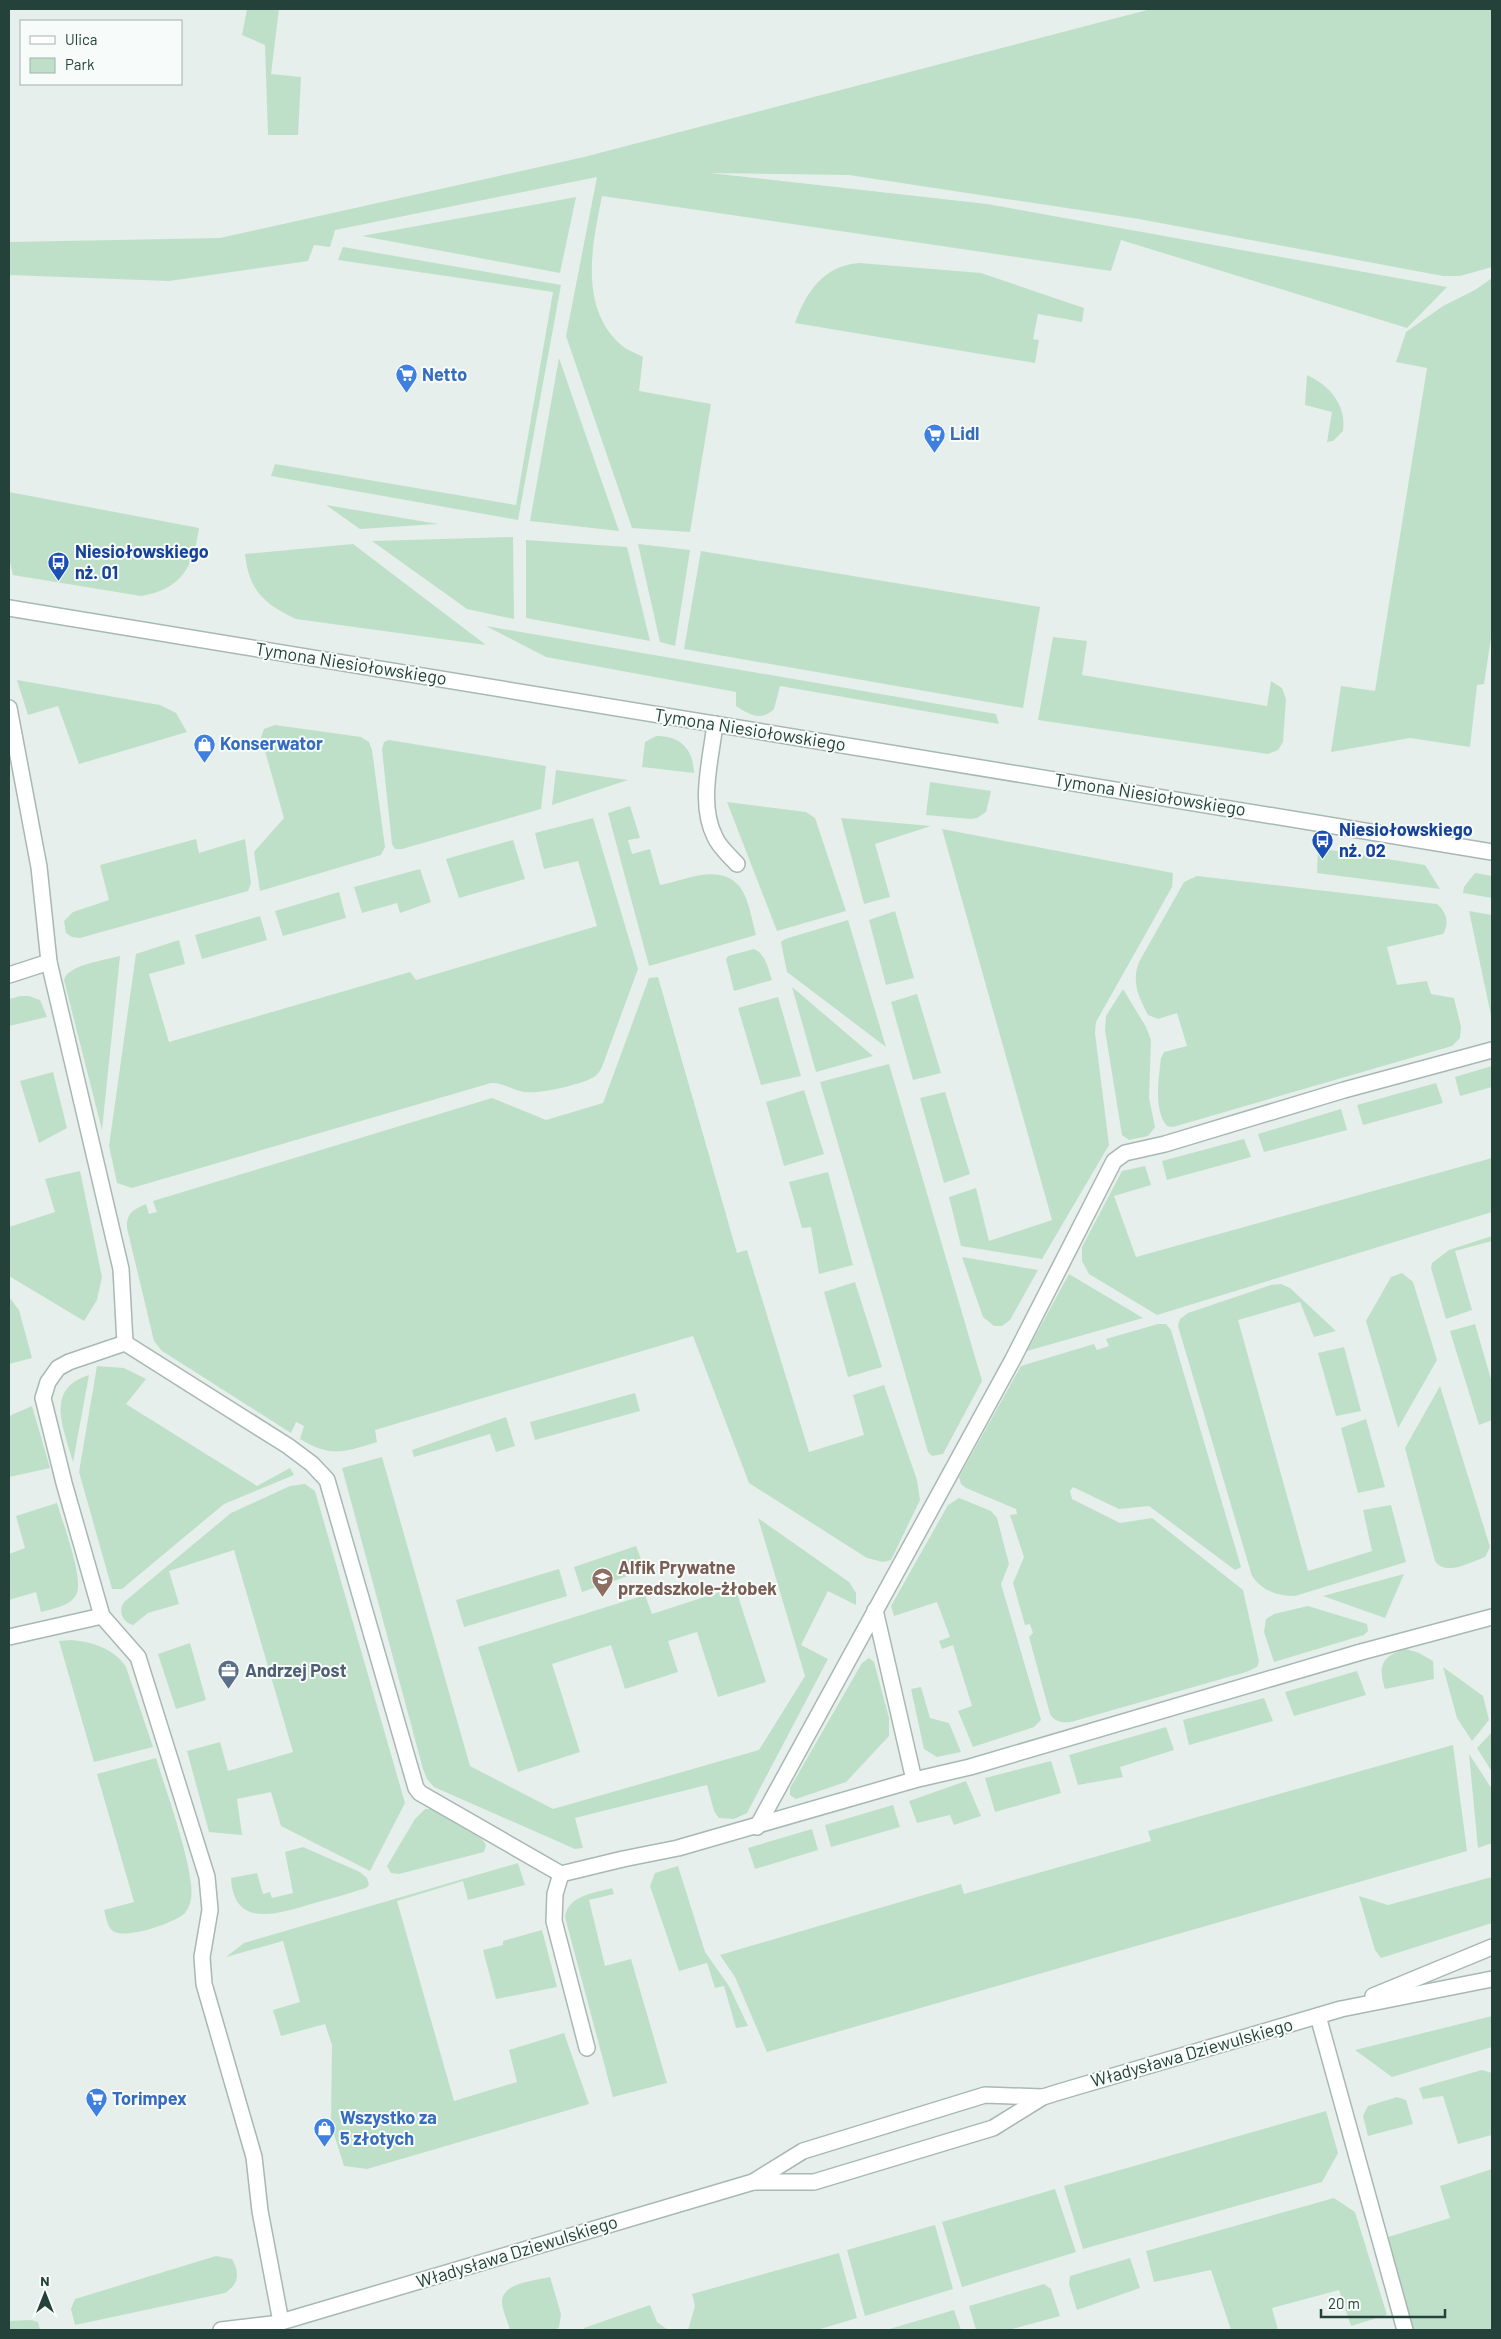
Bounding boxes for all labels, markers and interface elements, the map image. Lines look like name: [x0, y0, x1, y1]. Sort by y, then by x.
legend: [20, 20, 182, 85]
text: Ulica: [65, 30, 97, 48]
text: Park: [65, 55, 95, 73]
supermarket icon: Netto: [394, 363, 418, 394]
place label: Netto: [422, 363, 467, 385]
supermarket icon: Lidl: [922, 422, 946, 453]
place label: Lidl: [950, 422, 979, 444]
place label: Niesiołowskiego nż. 01: [75, 540, 209, 583]
bus stop icon: Niesiołowskiego nż. 01: [47, 550, 71, 581]
street label: Tymona Niesiołowskiego: [254, 637, 448, 689]
street label: Tymona Niesiołowskiego: [653, 703, 847, 755]
shop icon: Konserwator: [192, 732, 216, 763]
place label: Konserwator: [220, 732, 323, 754]
street label: Tymona Niesiołowskiego: [1053, 768, 1247, 820]
place label: Niesiołowskiego nż. 02: [1339, 818, 1473, 861]
bus stop icon: Niesiołowskiego nż. 02: [1311, 828, 1335, 859]
place label: Alfik Prywatne przedszkole-żłobek: [618, 1556, 777, 1599]
school or university icon: Alfik Prywatne przedszkole-żłobek: [590, 1566, 614, 1597]
office icon: Andrzej Post: [217, 1659, 241, 1690]
place label: Andrzej Post: [245, 1659, 347, 1681]
street label: Władysława Dziewulskiego: [1088, 2013, 1295, 2091]
supermarket icon: Torimpex: [84, 2087, 108, 2118]
place label: Torimpex: [112, 2087, 187, 2109]
place label: Wszystko za 5 złotych: [340, 2106, 437, 2149]
shop icon: Wszystko za 5 złotych: [312, 2116, 336, 2147]
street label: Władysława Dziewulskiego: [413, 2210, 620, 2292]
north arrow: [20, 2269, 70, 2319]
text: N: [40, 2272, 50, 2289]
scale bar: [1321, 2286, 1445, 2318]
text: 20 m: [1328, 2294, 1360, 2312]

